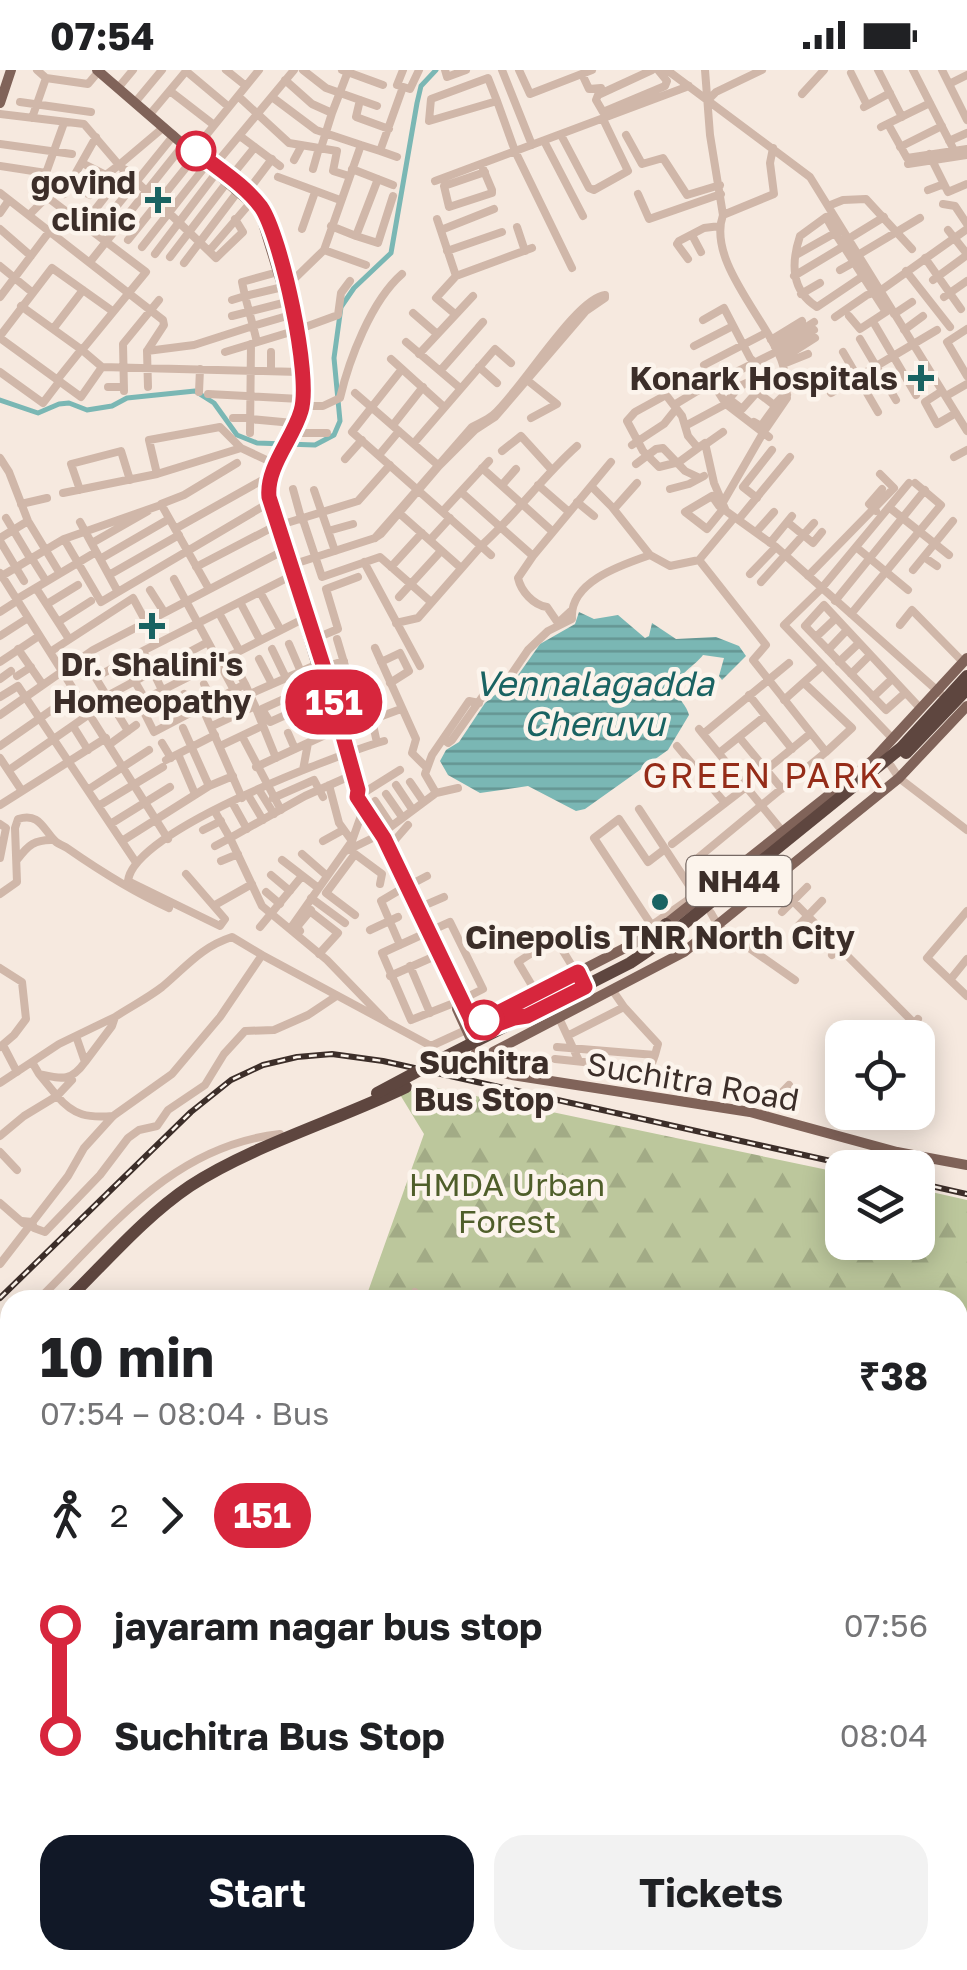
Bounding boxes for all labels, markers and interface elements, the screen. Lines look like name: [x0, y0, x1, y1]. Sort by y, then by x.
text: 07:54: [50, 13, 155, 58]
unlabelled marker: [177, 132, 215, 170]
place label: govind clinic: [31, 163, 136, 238]
marker: govind clinic: [145, 187, 171, 213]
place label: Konark Hospitals: [629, 359, 898, 397]
marker: Konark Hospitals: [908, 365, 934, 391]
marker: Dr. Shalini's Homeopathy: [139, 613, 165, 639]
place label: Dr. Shalini's Homeopathy: [53, 645, 251, 720]
water label: Vennalagadda Cheruvu: [474, 662, 715, 744]
line badge: 151: [276, 670, 392, 734]
text: 151: [305, 681, 363, 723]
district label: GREEN PARK: [642, 754, 886, 796]
road number: NH44: [686, 856, 792, 906]
marker: Cinepolis TNR North City: [649, 891, 671, 913]
place label: Cinepolis TNR North City: [465, 918, 855, 956]
marker: Suchitra Bus Stop: [465, 1001, 503, 1039]
map controls: [825, 1020, 935, 1260]
button: locate: [825, 1020, 935, 1130]
place label: Suchitra Bus Stop: [414, 1043, 554, 1118]
street label: Suchitra Road: [584, 1044, 802, 1118]
button: layers: [825, 1150, 935, 1260]
park label: HMDA Urban Forest: [409, 1165, 605, 1240]
text: 10 min: [40, 1323, 214, 1389]
text: ₹38: [859, 1353, 928, 1398]
text: 07:54 – 08:04 · Bus: [40, 1394, 329, 1432]
icon: walk: [40, 1488, 95, 1543]
icon: forward: [144, 1488, 199, 1543]
text: 151: [234, 1494, 291, 1536]
text: 2: [110, 1496, 129, 1534]
text: jayaram nagar bus stop: [114, 1603, 542, 1648]
text: 07:56: [844, 1606, 928, 1644]
text: Suchitra Bus Stop: [114, 1713, 445, 1758]
text: 08:04: [840, 1716, 928, 1754]
button: Start: [40, 1835, 474, 1950]
button: Tickets: [494, 1835, 928, 1950]

